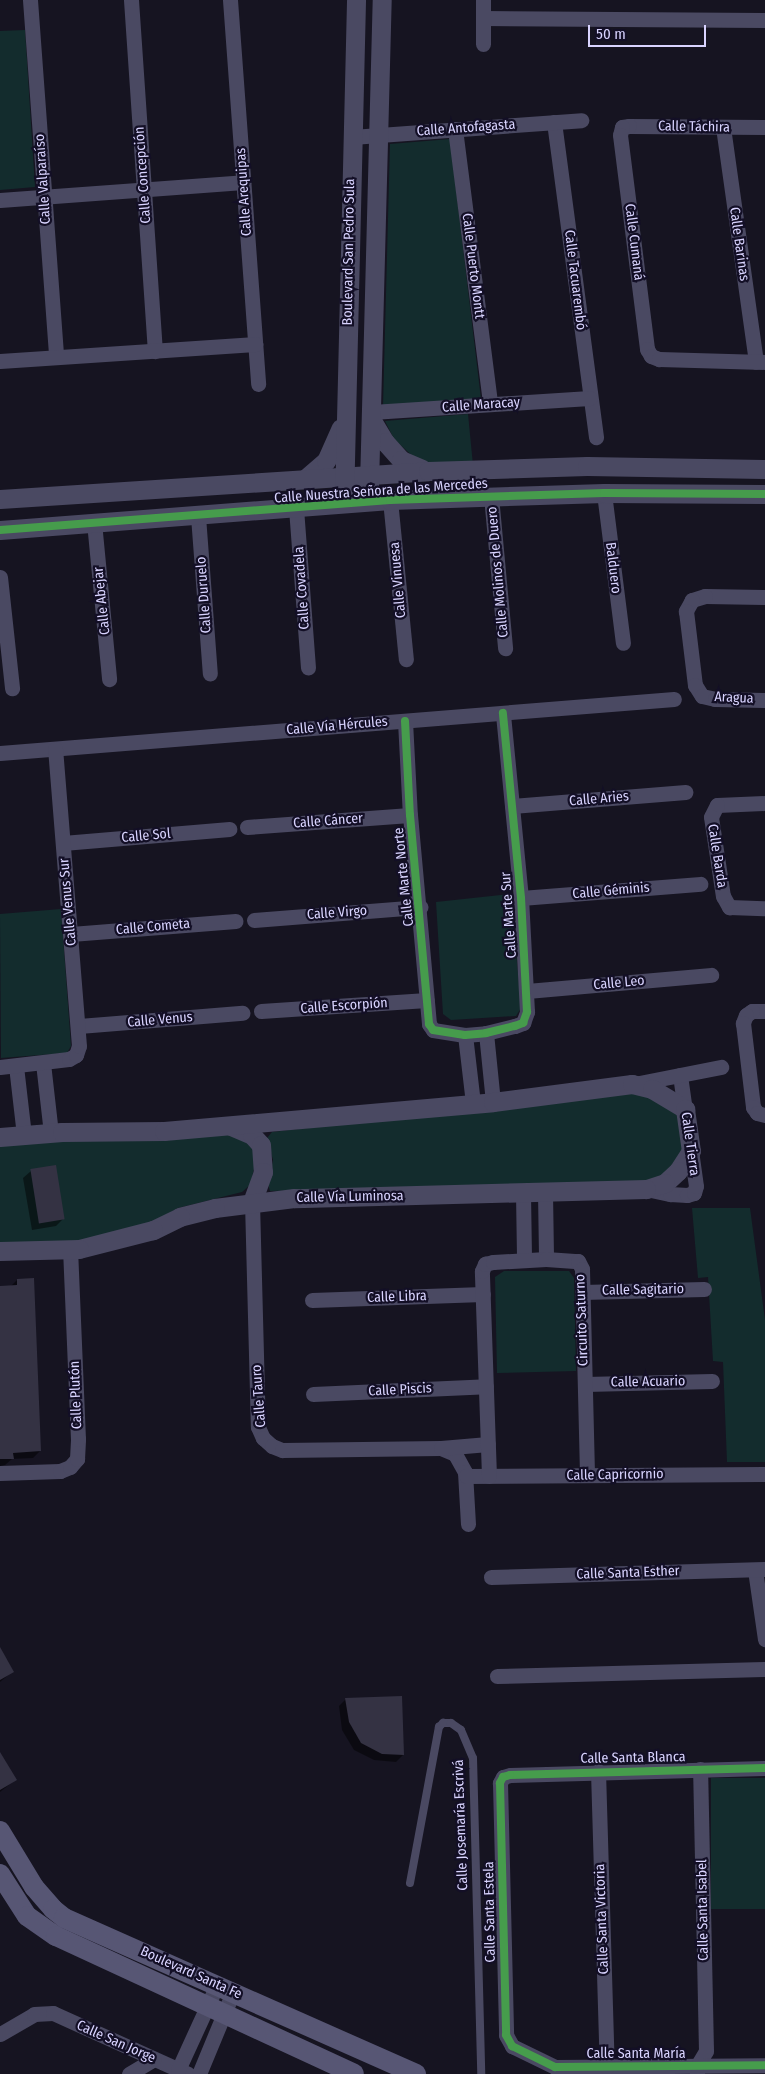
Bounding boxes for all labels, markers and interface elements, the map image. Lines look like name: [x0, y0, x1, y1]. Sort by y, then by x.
scale bar: [590, 15, 708, 47]
text: 50 m: [596, 25, 626, 43]
street label: Calle Antofagasta: [416, 116, 516, 140]
street label: Calle Táchira: [658, 118, 730, 136]
street label: Calle Concepción: [131, 126, 155, 224]
street label: Calle Valparaíso: [31, 133, 55, 225]
street label: Calle Arequipas: [233, 147, 255, 237]
street label: Boulevard San Pedro Sula: [339, 179, 359, 325]
street label: Calle Cumaná: [621, 203, 647, 281]
street label: Calle Barinas: [726, 206, 752, 282]
street label: Calle Puerto Montt: [458, 212, 488, 320]
street label: Calle Tacuarembó: [561, 229, 589, 331]
street label: Calle Maracay: [441, 394, 521, 416]
street label: Calle Nuestra Señora de las Mercedes: [274, 475, 488, 507]
street label: Calle Molinos de Duero: [484, 506, 512, 638]
street label: Calle Vinuesa: [386, 541, 410, 619]
street label: Balduero: [602, 541, 624, 595]
street label: Calle Covadela: [291, 546, 313, 630]
street label: Calle Duruelo: [193, 556, 215, 634]
street label: Calle Abejar: [90, 566, 114, 636]
street label: Aragua: [714, 689, 754, 707]
street label: Calle Vía Hércules: [286, 713, 388, 739]
street label: Calle Aries: [568, 788, 630, 810]
street label: Calle Cáncer: [293, 810, 363, 832]
street label: Calle Barda: [704, 823, 730, 889]
street label: Calle Sol: [121, 825, 171, 847]
street label: Calle Marte Norte: [390, 827, 418, 927]
street label: Calle Venus Sur: [56, 857, 80, 947]
street label: Calle Marte Sur: [498, 871, 520, 959]
street label: Calle Géminis: [572, 879, 650, 903]
street label: Calle Virgo: [306, 903, 368, 923]
street label: Calle Cometa: [115, 915, 191, 939]
street label: Calle Leo: [593, 972, 645, 994]
street label: Calle Escorpión: [300, 995, 388, 1017]
street label: Calle Venus: [127, 1009, 193, 1031]
street label: Calle Tierra: [677, 1111, 703, 1177]
street label: Calle Vía Luminosa: [296, 1188, 404, 1206]
street label: Circuito Saturno: [572, 1274, 592, 1366]
street label: Calle Sagitario: [602, 1281, 684, 1299]
street label: Calle Libra: [367, 1288, 427, 1306]
street label: Calle Plutón: [66, 1360, 86, 1430]
street label: Calle Tauro: [248, 1364, 270, 1428]
street label: Calle Acuario: [611, 1373, 685, 1391]
street label: Calle Piscis: [368, 1380, 432, 1400]
street label: Calle Capricornio: [566, 1466, 664, 1484]
street label: Calle Santa Esther: [576, 1563, 680, 1583]
street label: Calle Santa Blanca: [580, 1749, 686, 1767]
street label: Calle Josemaría Escrivá: [450, 1759, 472, 1891]
street label: Calle Santa Isabel: [694, 1859, 712, 1961]
street label: Calle Santa Estela: [481, 1861, 499, 1963]
street label: Calle Santa Victoria: [592, 1863, 612, 1975]
street label: Boulevard Santa Fe: [138, 1943, 244, 2003]
street label: Calle San Jorge: [74, 2017, 158, 2067]
street label: Calle Santa María: [586, 2046, 686, 2062]

